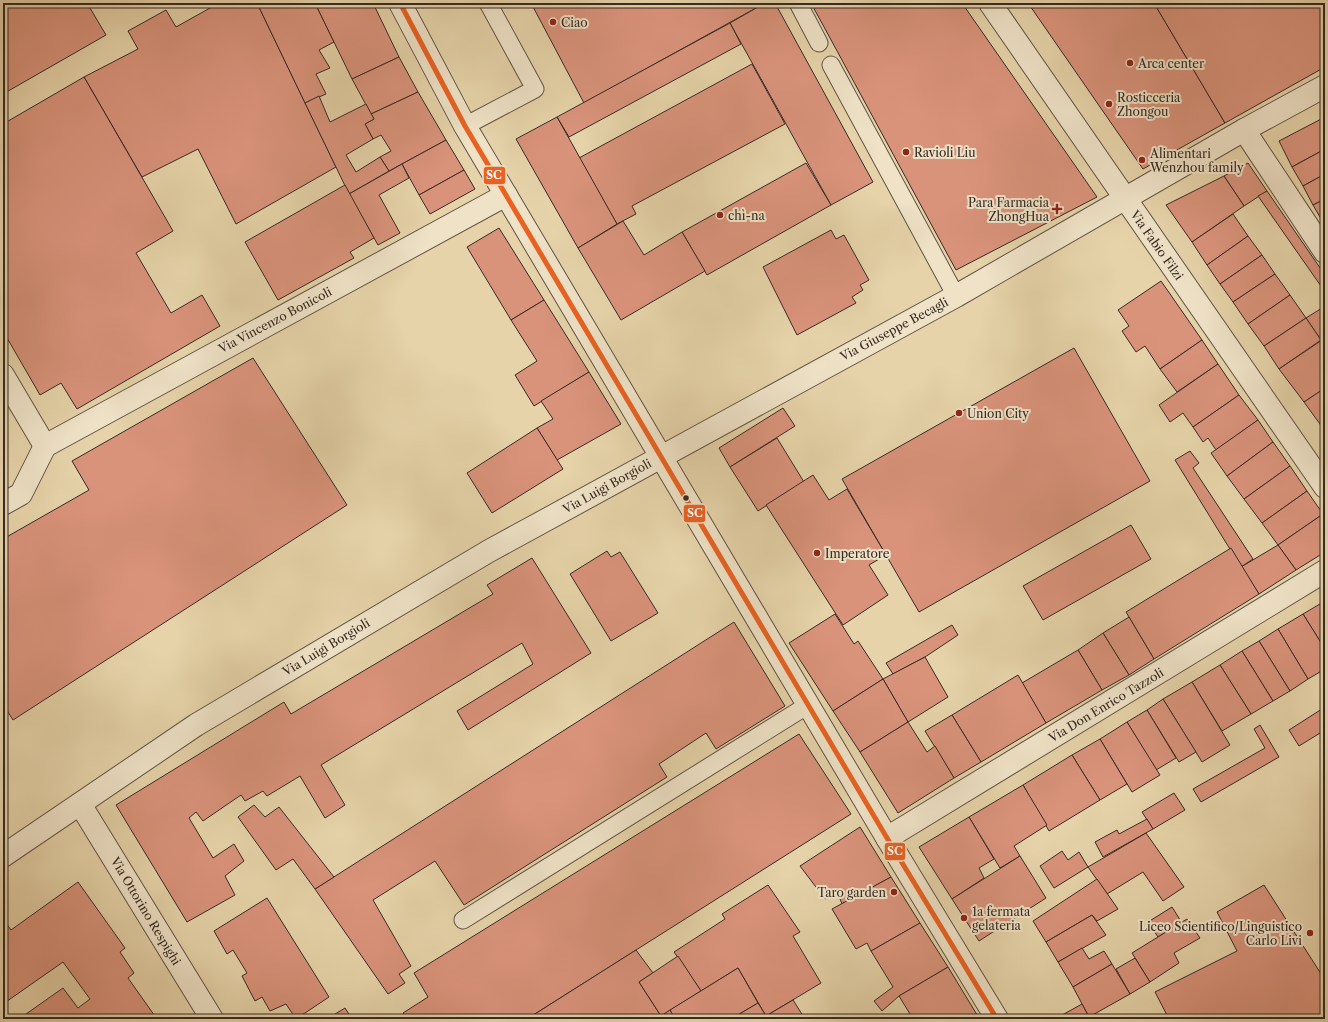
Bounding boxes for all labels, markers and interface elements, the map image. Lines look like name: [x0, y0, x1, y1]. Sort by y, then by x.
place label: Ciao: [561, 15, 588, 30]
marker: Ciao: [548, 17, 558, 27]
place label: Arca center: [1137, 56, 1204, 71]
marker: Arca center: [1125, 58, 1135, 68]
place label: Rosticceria Zhongou: [1117, 90, 1181, 119]
marker: Rosticceria Zhongou: [1104, 99, 1114, 109]
place label: Ravioli Liu: [914, 145, 976, 160]
place label: Alimentari Wenzhou family: [1149, 146, 1244, 175]
marker: Ravioli Liu: [901, 147, 911, 157]
marker: Alimentari Wenzhou family: [1137, 155, 1147, 165]
line badge: SC: [483, 166, 506, 185]
text: SC: [486, 168, 502, 182]
place label: Para Farmacia ZhongHua: [968, 195, 1050, 224]
marker: Para Farmacia ZhongHua: [1052, 204, 1062, 214]
street label: Via Fabio Filzi: [1127, 206, 1187, 283]
place label: chì-na: [728, 208, 765, 223]
marker: chì-na: [715, 210, 725, 220]
street label: Via Vincenzo Bonicoli: [215, 284, 334, 357]
street label: Via Giuseppe Becagli: [836, 294, 951, 364]
place label: Union City: [967, 406, 1029, 421]
marker: Union City: [954, 408, 964, 418]
street label: Via Luigi Borgioli: [559, 455, 654, 517]
unlabelled marker: [681, 493, 691, 503]
line badge: SC: [683, 504, 706, 523]
text: SC: [687, 506, 703, 520]
place label: Imperatore: [825, 546, 890, 561]
marker: Imperatore: [812, 548, 822, 558]
street label: Via Luigi Borgioli: [279, 615, 373, 679]
street label: Via Don Enrico Tazzoli: [1045, 664, 1167, 746]
line badge: SC: [884, 842, 906, 861]
text: SC: [887, 844, 903, 858]
street label: Via Ottorino Respighi: [107, 853, 184, 968]
place label: Taro garden: [817, 885, 886, 900]
marker: Taro garden: [889, 887, 899, 897]
place label: 1a fermata gelateria: [972, 904, 1031, 933]
marker: 1a fermata gelateria: [959, 913, 969, 923]
place label: Liceo Scientifico/Linguistico Carlo Livi: [1139, 919, 1302, 948]
marker: Liceo Scientifico/Linguistico Carlo Livi: [1305, 928, 1315, 938]

